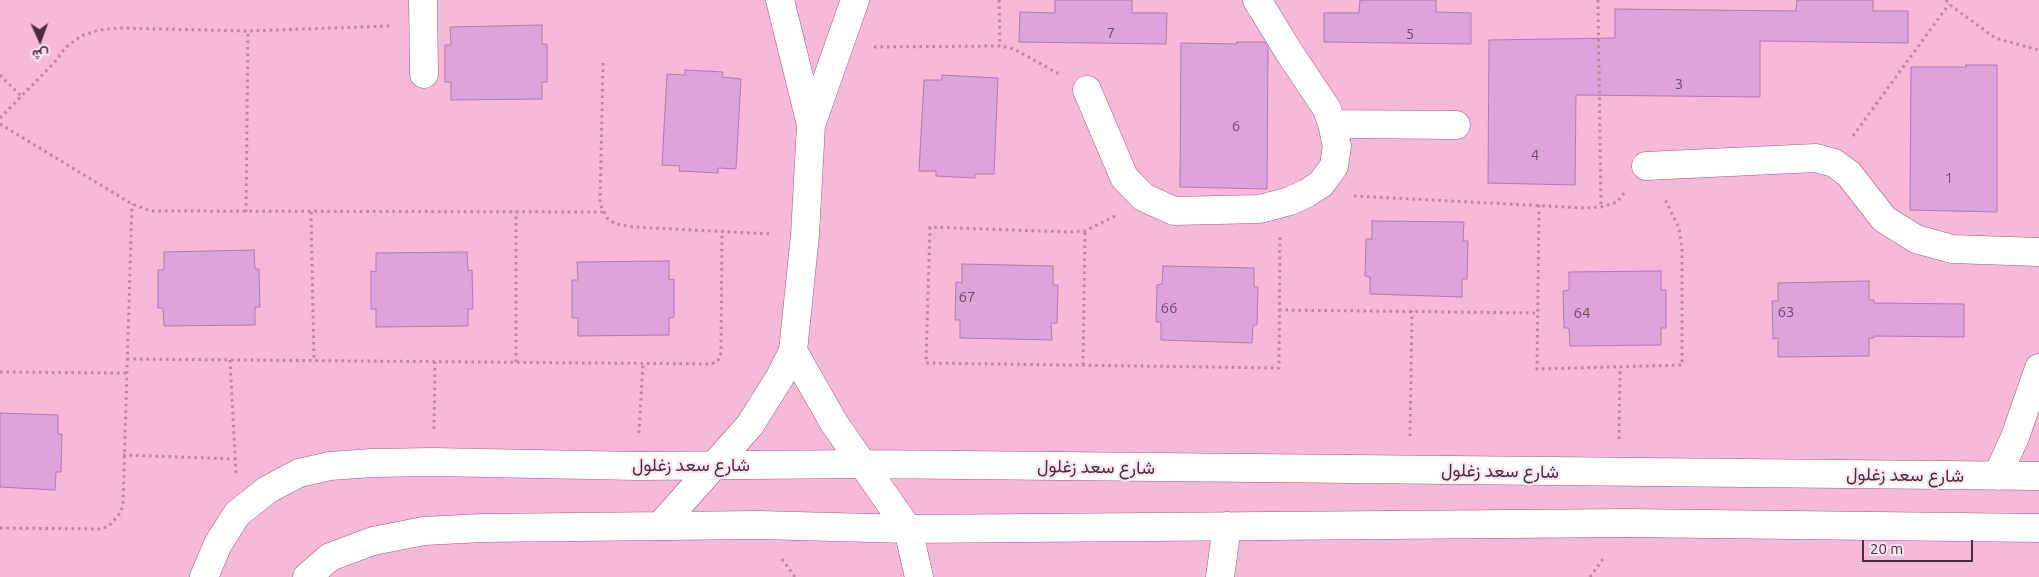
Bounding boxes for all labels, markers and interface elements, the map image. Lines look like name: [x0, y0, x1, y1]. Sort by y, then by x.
north arrow: [15, 15, 65, 65]
house number: 7: [1107, 24, 1115, 42]
house number: 5: [1406, 25, 1414, 43]
text: ش: [32, 47, 49, 63]
house number: 3: [1675, 75, 1683, 93]
house number: 6: [1232, 117, 1240, 135]
house number: 4: [1531, 146, 1539, 164]
house number: 1: [1945, 169, 1953, 187]
house number: 67: [959, 288, 975, 306]
house number: 66: [1161, 299, 1177, 317]
house number: 63: [1778, 303, 1794, 321]
house number: 64: [1574, 304, 1590, 322]
street label: شارع سعد زغلول: [632, 454, 750, 476]
street label: شارع سعد زغلول: [1037, 455, 1155, 479]
street label: شارع سعد زغلول: [1441, 459, 1559, 483]
street label: شارع سعد زغلول: [1846, 463, 1964, 487]
scale bar: [1864, 530, 1975, 562]
text: 20 m: [1870, 540, 1903, 557]

